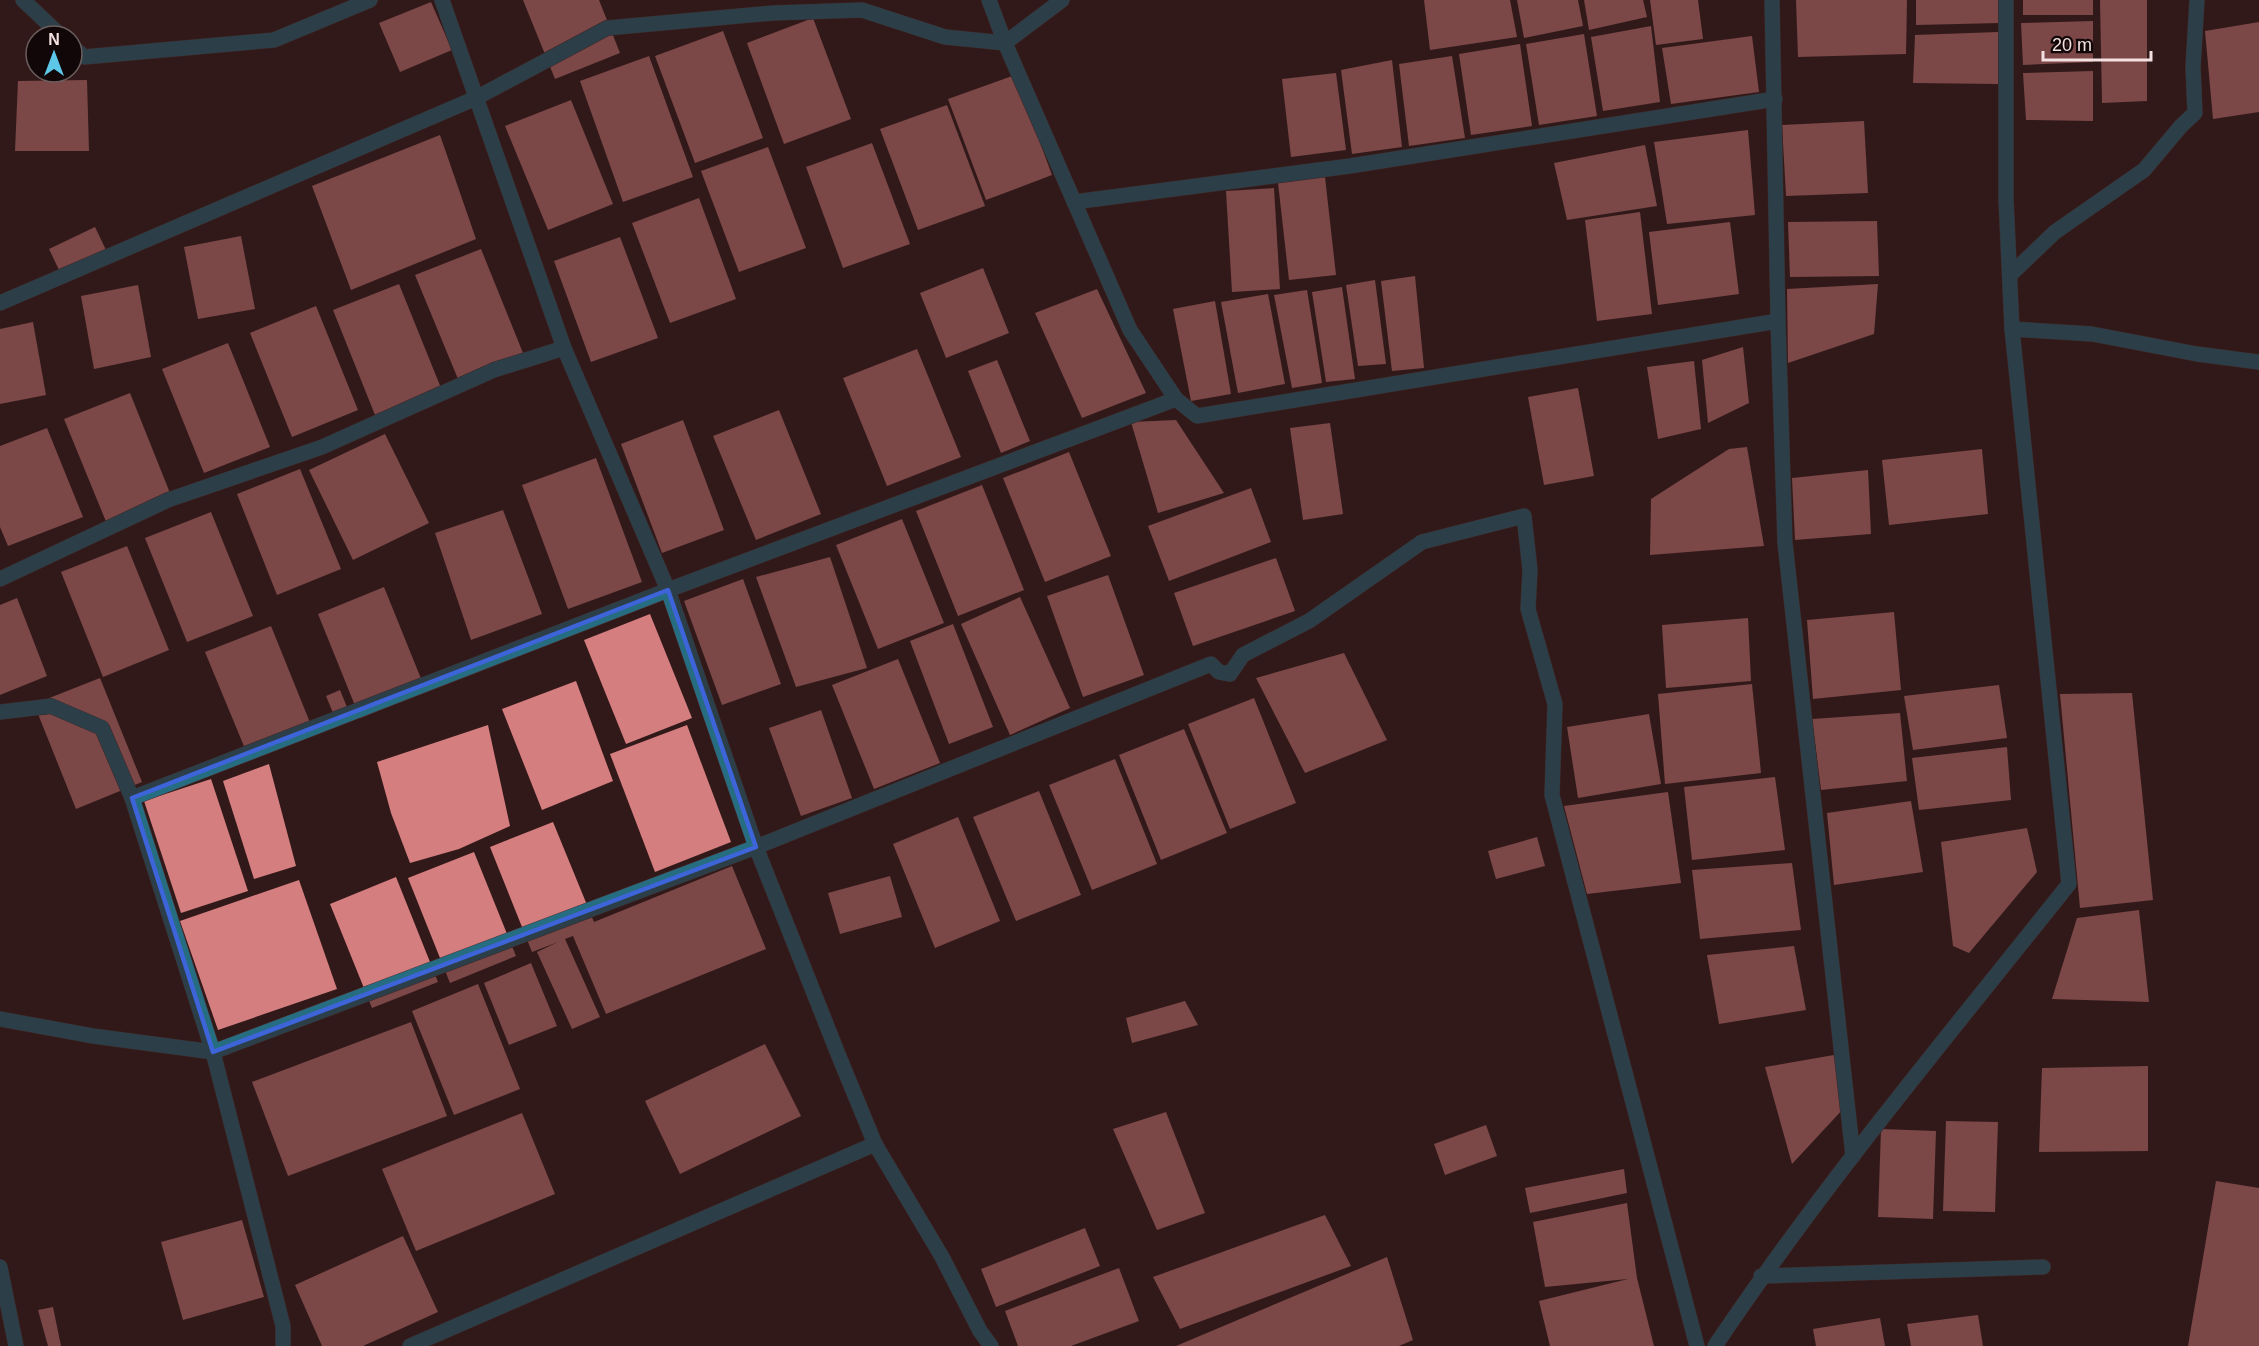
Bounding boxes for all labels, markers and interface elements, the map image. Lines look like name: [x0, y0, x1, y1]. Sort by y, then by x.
north arrow: [24, 24, 84, 84]
scale bar: [2043, 24, 2151, 62]
text: N: [48, 31, 60, 48]
text: 20 m: [2052, 35, 2092, 55]

